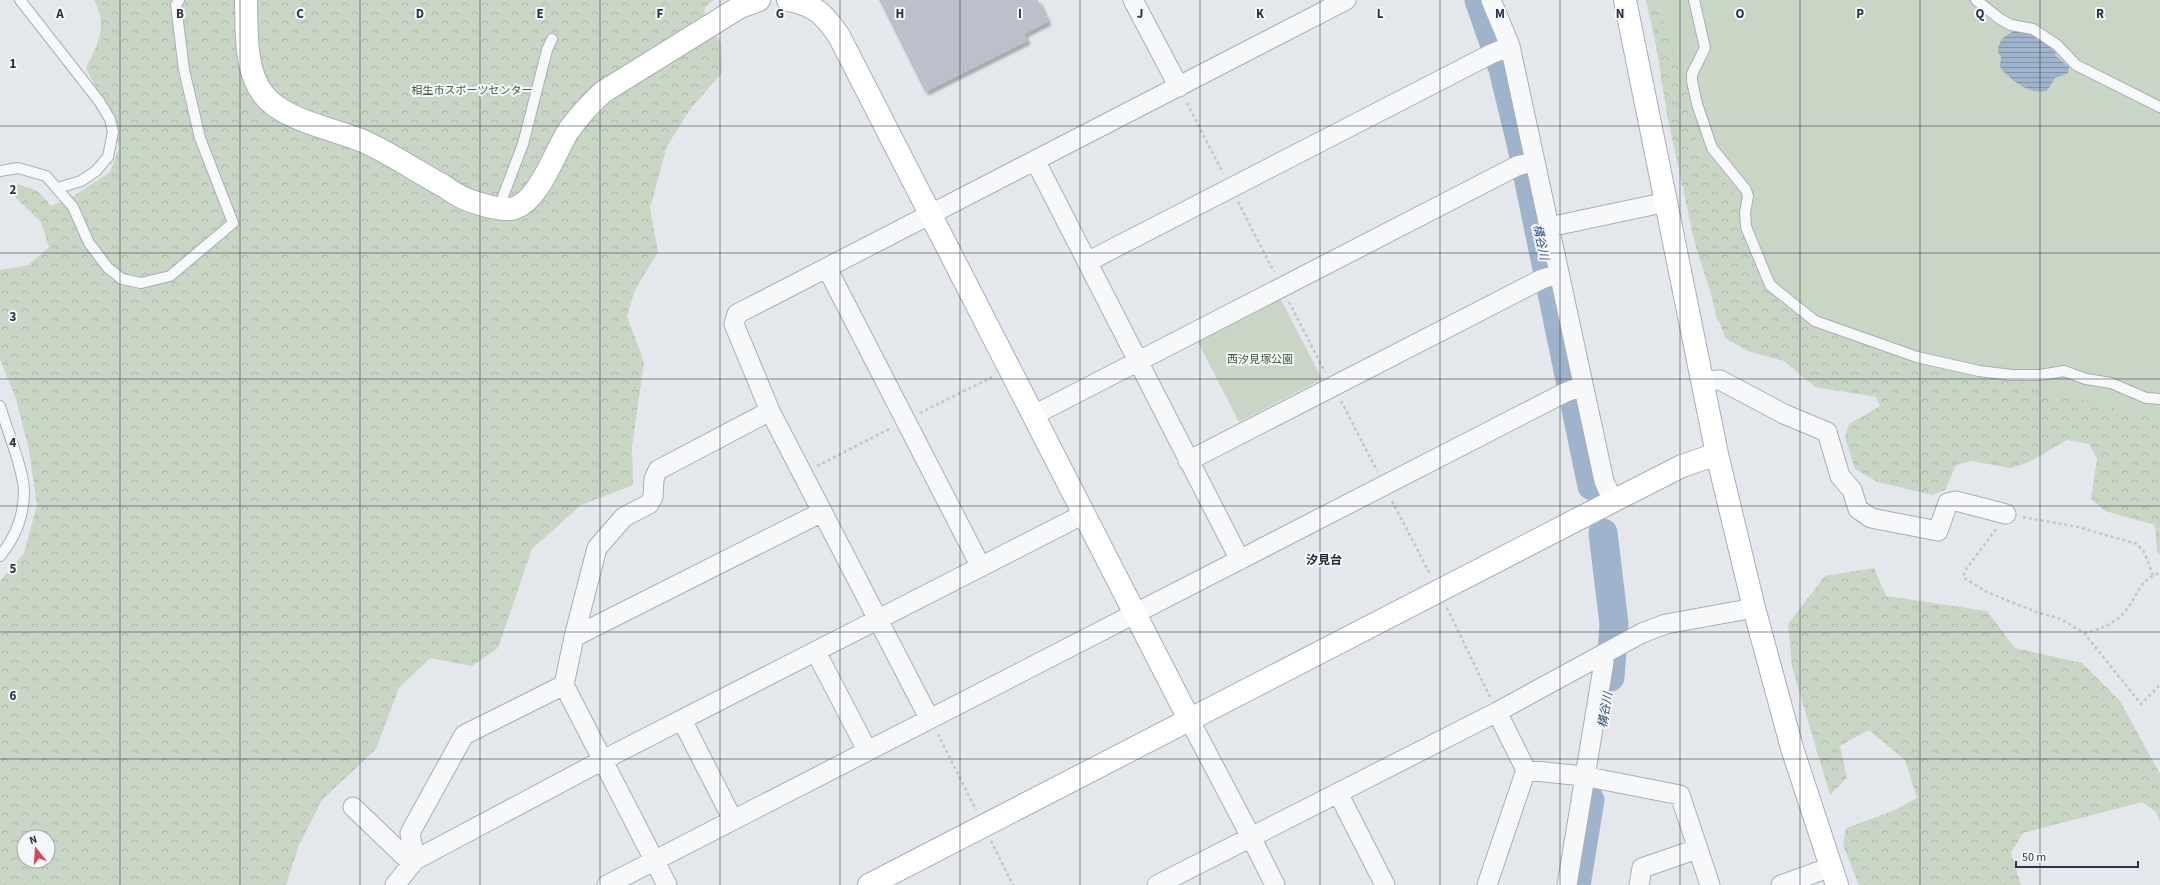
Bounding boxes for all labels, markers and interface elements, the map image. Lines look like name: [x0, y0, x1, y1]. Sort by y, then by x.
text: A: [55, 5, 64, 23]
text: B: [176, 5, 184, 23]
text: C: [296, 5, 304, 23]
text: D: [416, 5, 424, 23]
text: E: [536, 5, 544, 23]
text: F: [657, 5, 664, 23]
text: G: [776, 5, 784, 23]
text: H: [896, 5, 904, 23]
text: I: [1018, 5, 1022, 23]
text: J: [1137, 5, 1143, 23]
text: K: [1256, 5, 1265, 23]
text: L: [1377, 5, 1384, 23]
text: M: [1495, 5, 1505, 23]
text: N: [1616, 5, 1624, 23]
text: O: [1736, 5, 1745, 23]
text: P: [1856, 5, 1864, 23]
text: Q: [1976, 5, 1985, 23]
text: R: [2096, 5, 2104, 23]
text: 1: [10, 55, 17, 73]
park label: 相生市スポーツセンター: [412, 83, 532, 98]
text: 2: [10, 181, 17, 199]
water label: 構谷川: [1528, 223, 1553, 263]
text: 3: [10, 308, 17, 326]
park label: 西汐見塚公園: [1227, 352, 1293, 367]
text: 4: [10, 434, 17, 452]
district label: 汐見台: [1306, 552, 1342, 569]
text: 5: [10, 560, 17, 578]
text: 6: [10, 687, 17, 705]
water label: 構谷川: [1594, 689, 1617, 729]
north arrow: [16, 829, 56, 869]
text: N: [28, 832, 39, 848]
scale bar: [2016, 843, 2138, 869]
text: 50 m: [2022, 849, 2046, 866]

